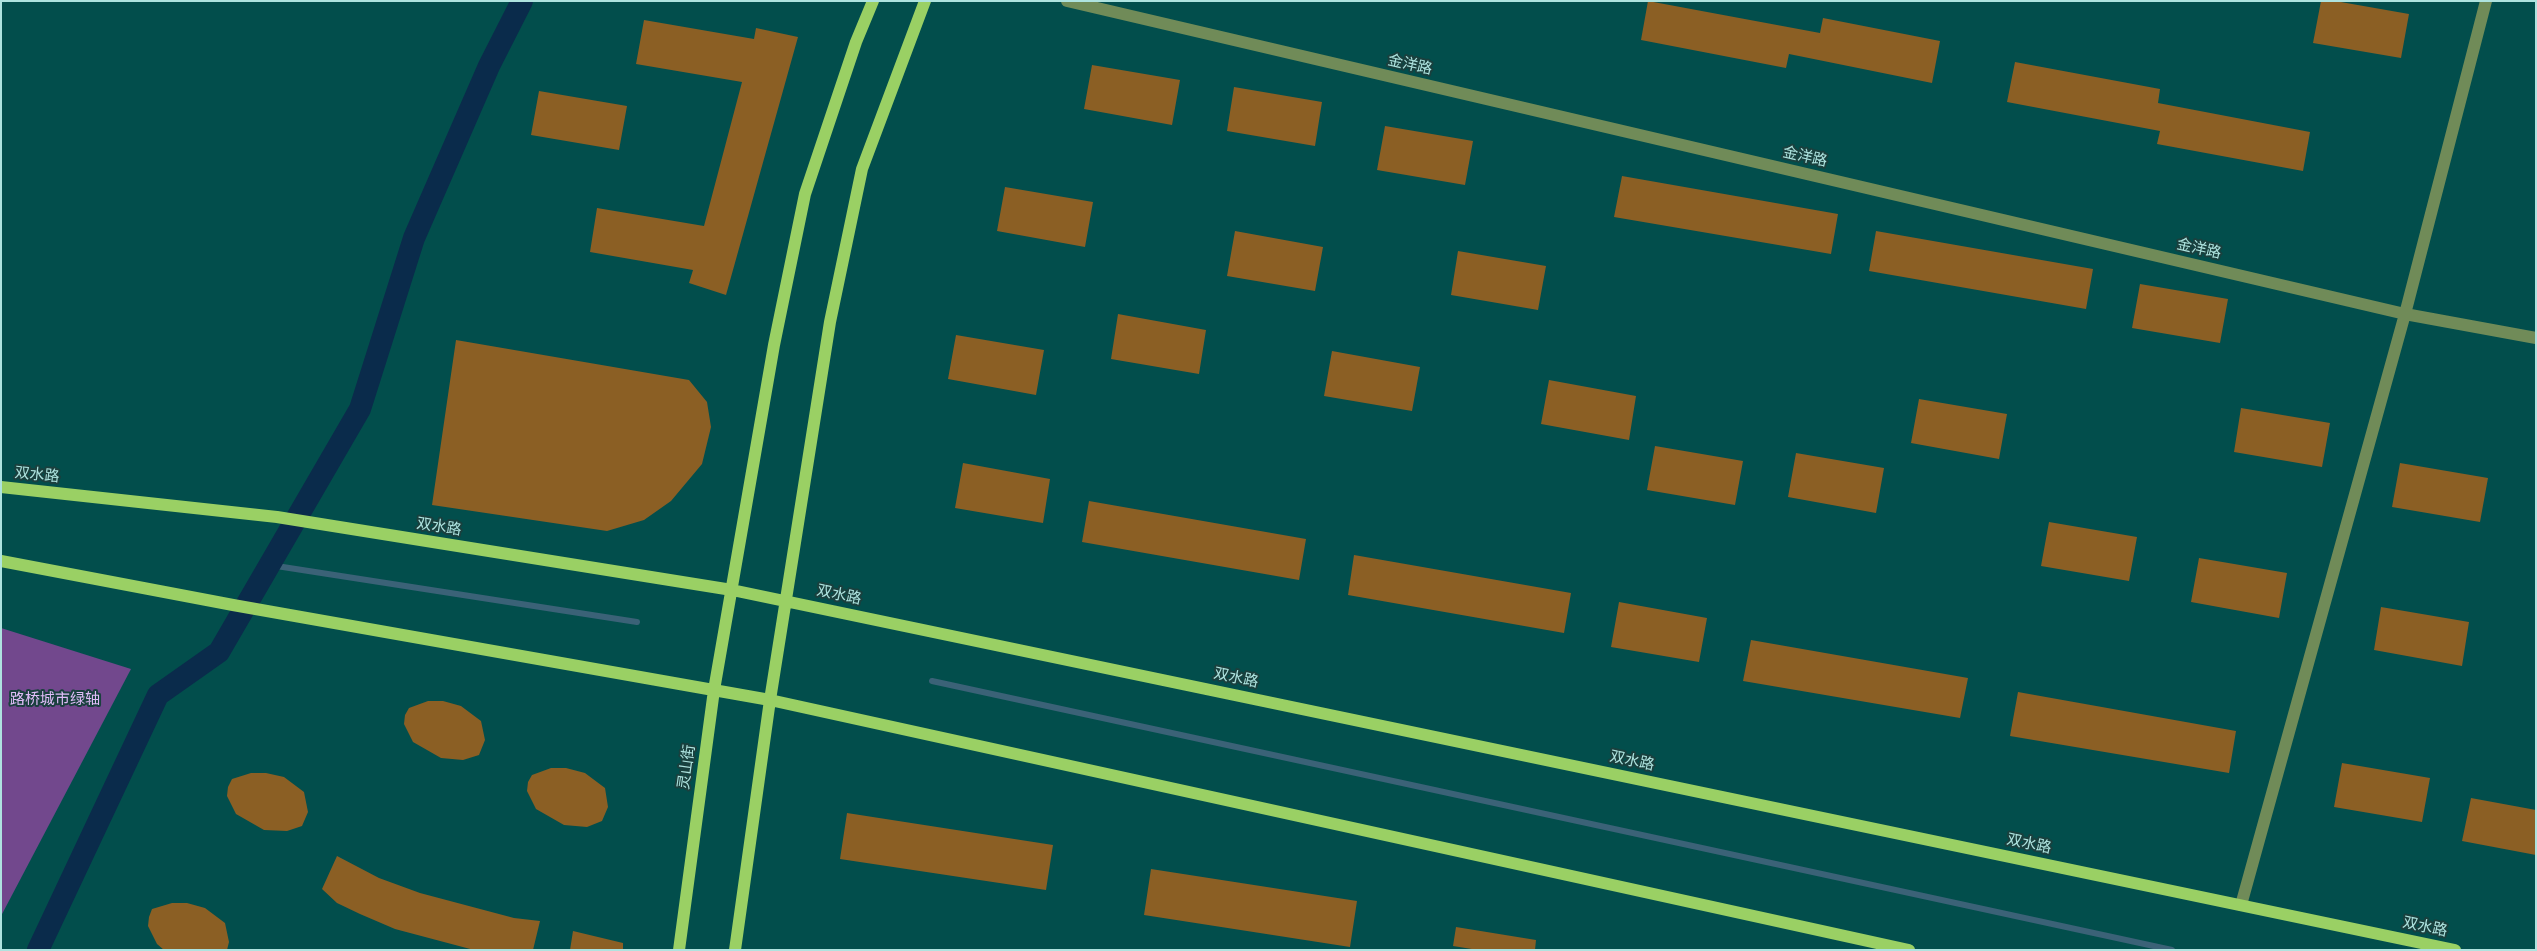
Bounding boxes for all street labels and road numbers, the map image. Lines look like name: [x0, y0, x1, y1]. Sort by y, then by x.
street label: 金洋路: [1386, 51, 1434, 79]
street label: 金洋路: [1781, 143, 1829, 171]
street label: 金洋路: [2175, 235, 2223, 263]
street label: 双水路: [14, 464, 60, 486]
street label: 双水路: [415, 515, 463, 539]
street label: 双水路: [815, 582, 863, 608]
street label: 双水路: [1212, 665, 1260, 691]
street label: 灵山街: [675, 743, 699, 791]
street label: 双水路: [1608, 748, 1656, 774]
street label: 双水路: [2005, 831, 2053, 857]
street label: 双水路: [2401, 914, 2449, 940]

